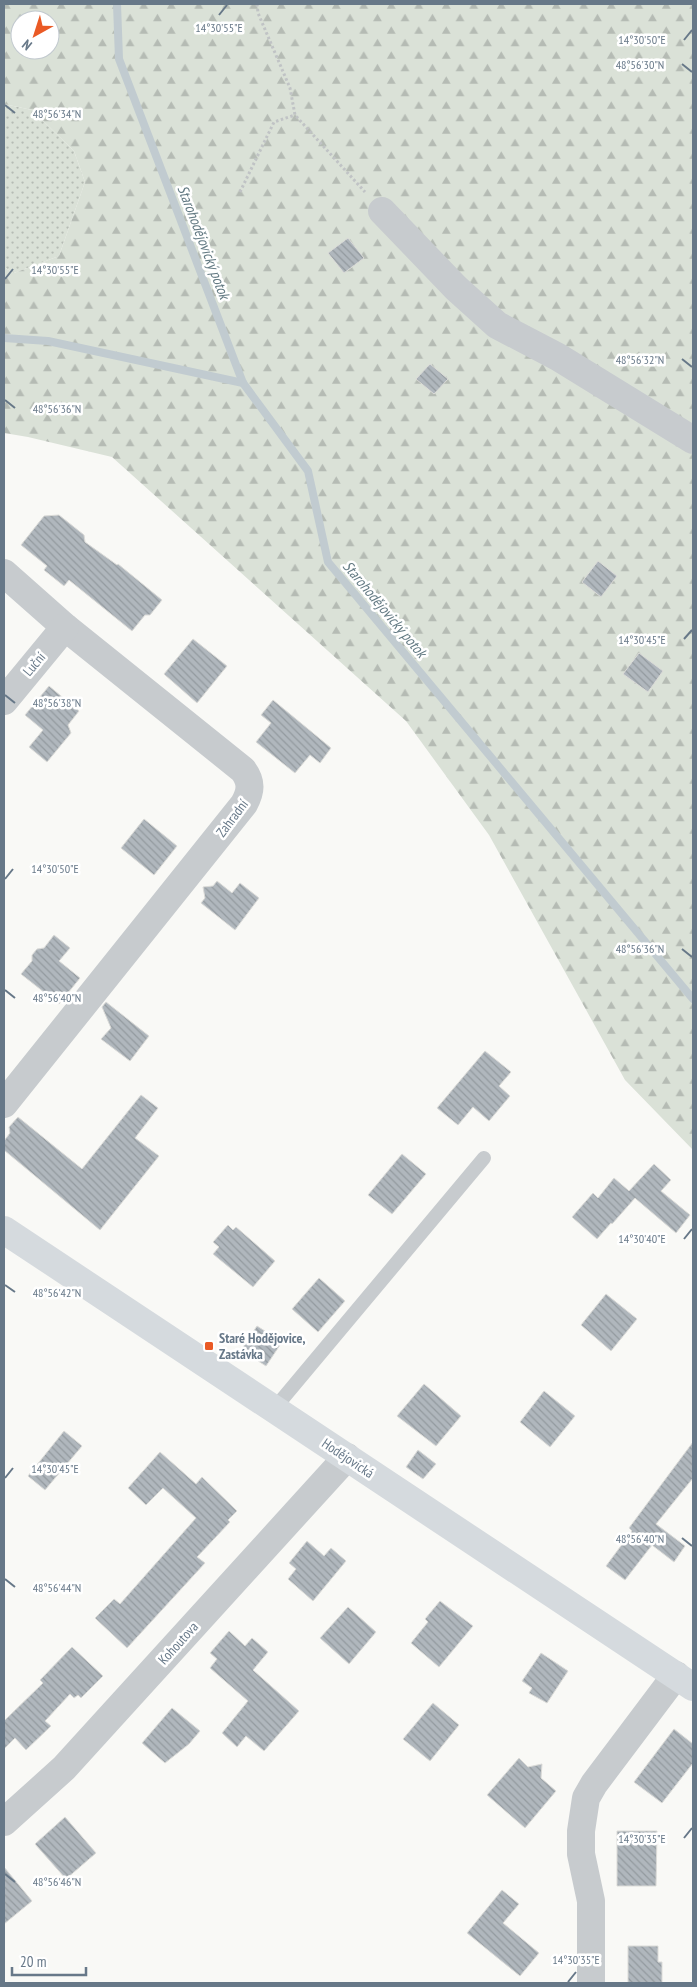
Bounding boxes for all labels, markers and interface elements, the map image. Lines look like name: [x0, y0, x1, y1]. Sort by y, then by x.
north arrow: [10, 10, 60, 60]
text: 14°30'55"E: [195, 20, 243, 35]
text: 14°30'50"E: [618, 32, 666, 47]
text: N: [18, 36, 35, 54]
text: 48°56'30"N: [616, 57, 664, 72]
text: 48°56'34"N: [33, 106, 81, 121]
water label: Starohodějovický potok: [174, 182, 235, 304]
text: 14°30'55"E: [31, 262, 79, 277]
text: 48°56'32"N: [616, 352, 664, 367]
text: 48°56'36"N: [33, 401, 81, 416]
water label: Starohodějovický potok: [339, 557, 432, 663]
text: 14°30'45"E: [618, 632, 666, 647]
street label: Luční: [19, 648, 49, 680]
text: 48°56'38"N: [33, 695, 81, 710]
street label: Zahradní: [212, 796, 252, 840]
text: 14°30'50"E: [31, 861, 79, 876]
text: 48°56'36"N: [616, 941, 664, 956]
text: 48°56'40"N: [33, 990, 81, 1005]
text: 14°30'40"E: [618, 1231, 666, 1246]
text: 48°56'42"N: [33, 1285, 81, 1300]
place label: Staré Hodějovice, Zastávka: [219, 1329, 306, 1363]
marker: Staré Hodějovice, Zastávka: [203, 1340, 215, 1352]
street label: Hodějovická: [319, 1434, 377, 1482]
text: 14°30'45"E: [31, 1461, 79, 1476]
text: 48°56'40"N: [616, 1531, 664, 1546]
text: 48°56'44"N: [33, 1580, 81, 1595]
street label: Kohoutova: [154, 1618, 202, 1668]
text: 14°30'35"E: [618, 1831, 666, 1846]
text: 48°56'46"N: [33, 1874, 81, 1889]
scale bar: [12, 1944, 86, 1976]
text: 20 m: [20, 1952, 46, 1971]
text: 14°30'35"E: [552, 1952, 600, 1967]

